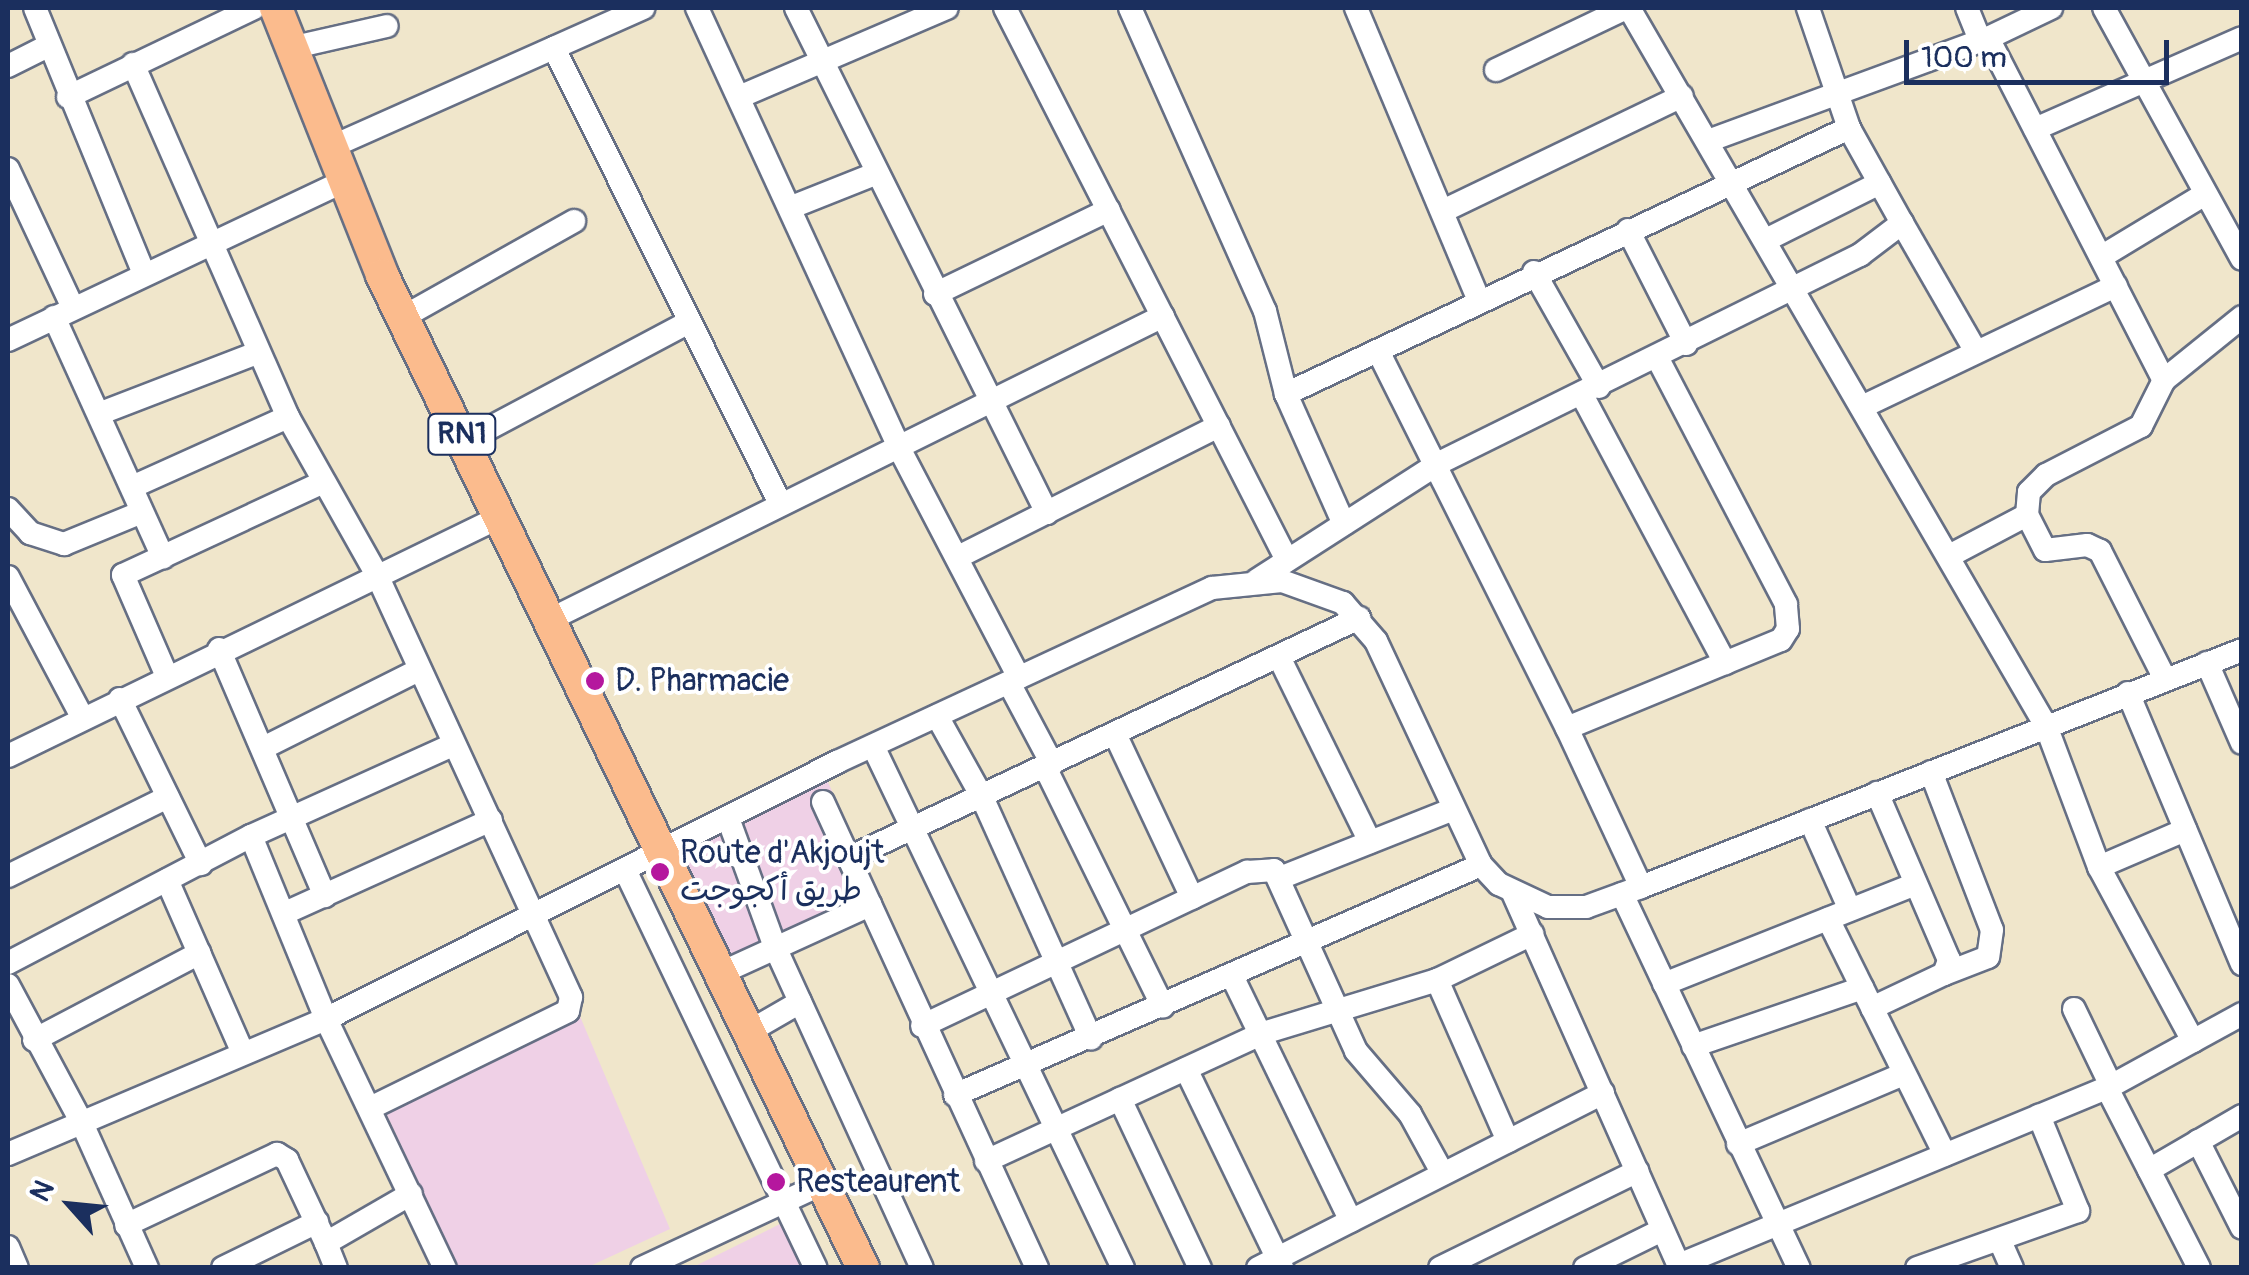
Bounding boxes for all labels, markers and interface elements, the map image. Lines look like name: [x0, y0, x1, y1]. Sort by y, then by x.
scale bar: [1909, 20, 2174, 82]
text: 100 m: [1921, 39, 2007, 76]
road number: RN1: [427, 409, 497, 459]
place label: D. Pharmacie: [615, 662, 789, 700]
marker: D. Pharmacie: [584, 670, 606, 692]
place label: Route d'Akjoujt طريق أكجوجت: [680, 835, 884, 910]
marker: Route d'Akjoujt طريق أكجوجت: [649, 861, 671, 883]
north arrow: [20, 1155, 120, 1255]
place label: Resteaurent: [796, 1163, 960, 1201]
marker: Resteaurent: [765, 1171, 787, 1193]
text: N: [23, 1175, 63, 1208]

